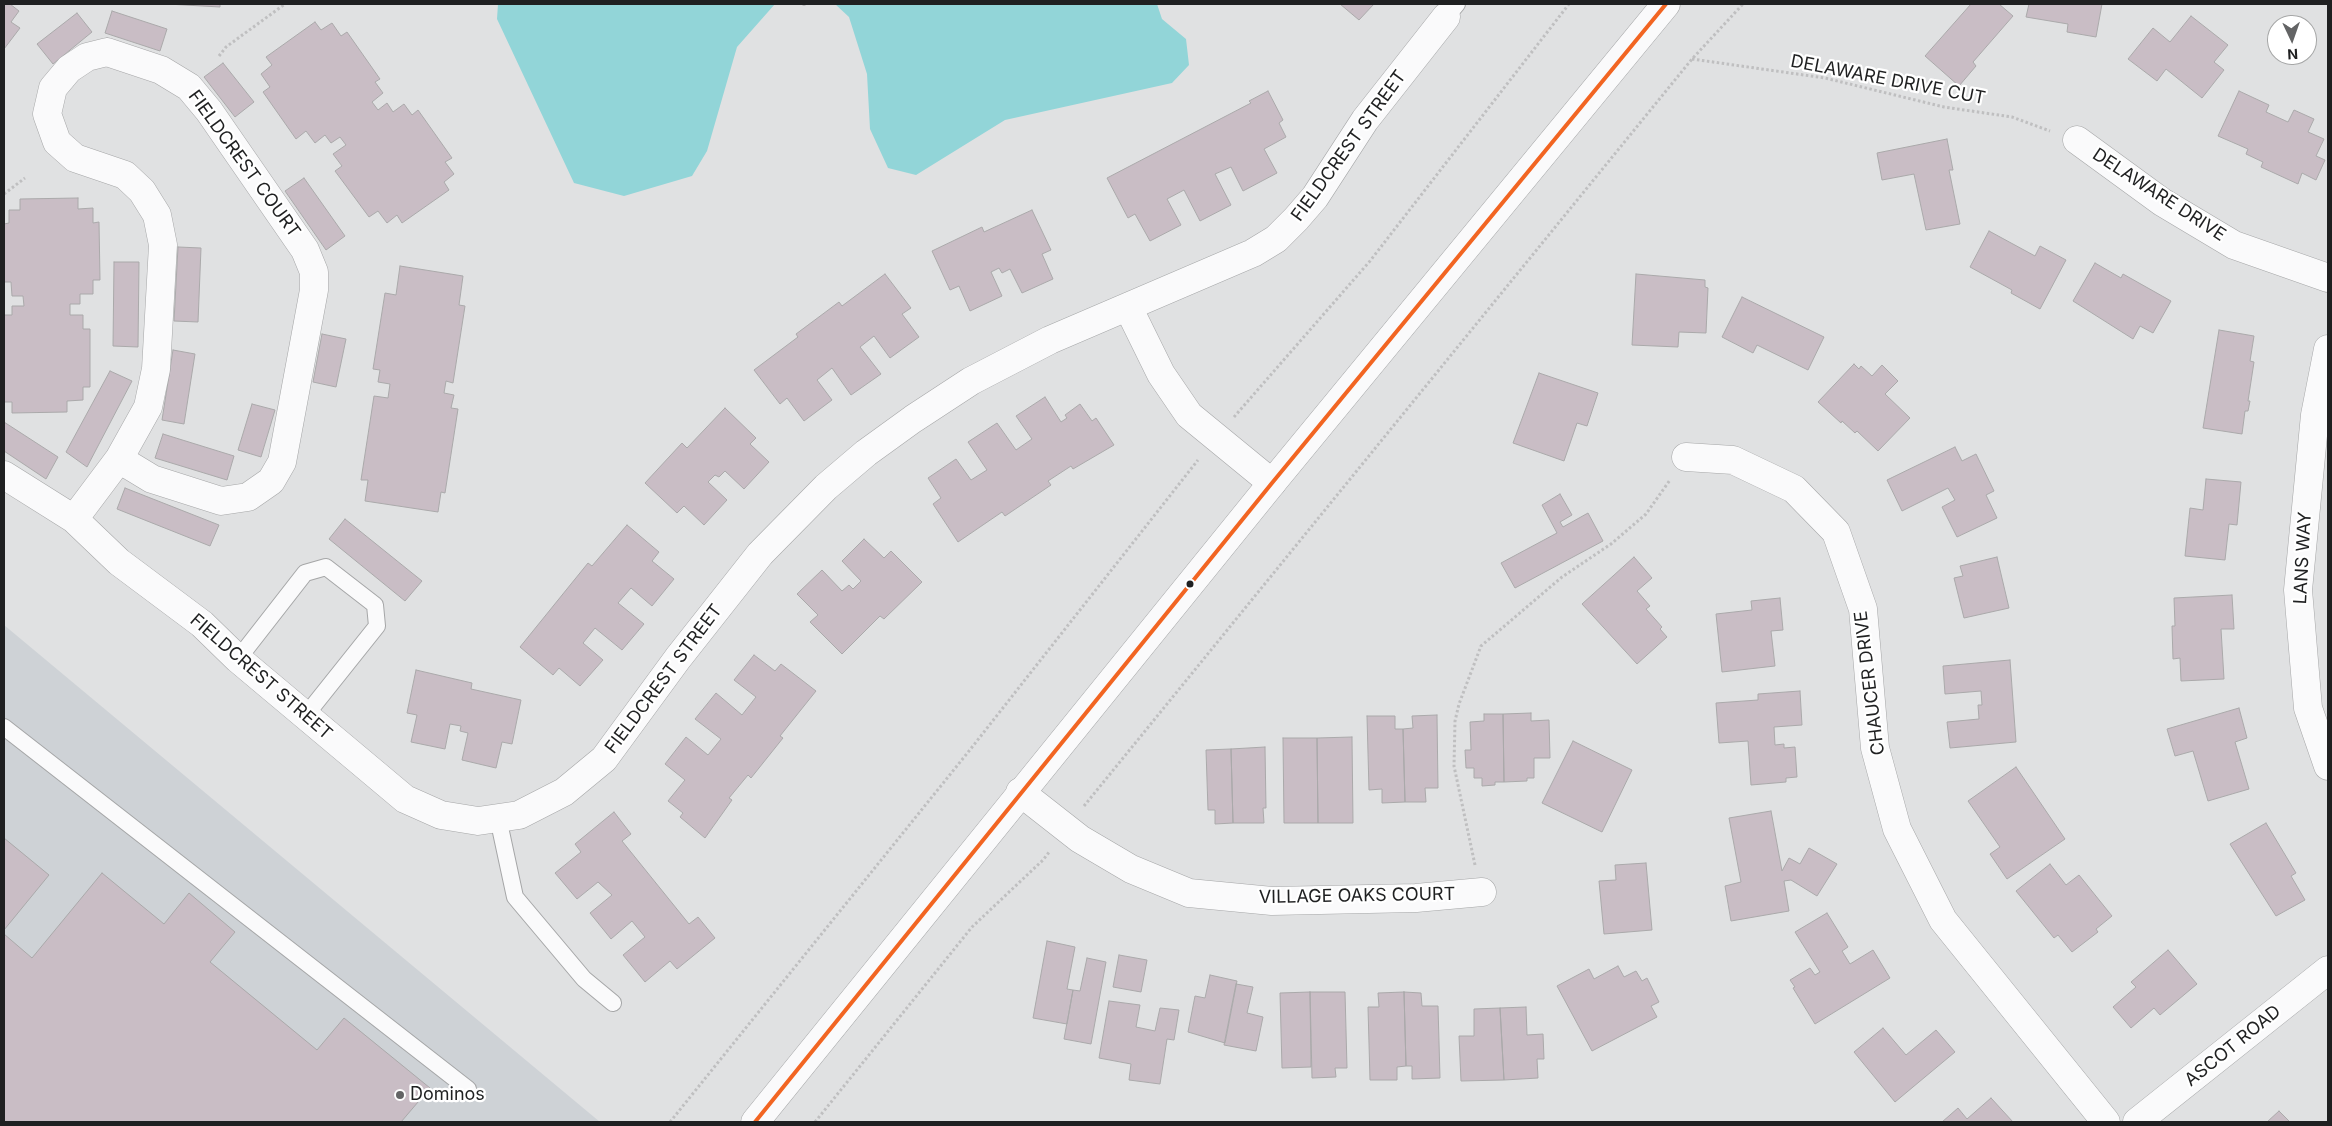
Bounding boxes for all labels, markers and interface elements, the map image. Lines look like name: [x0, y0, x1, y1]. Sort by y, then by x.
north arrow: [2267, 15, 2317, 65]
text: N: [2287, 46, 2299, 63]
street label: DELAWARE DRIVE CUT: [1789, 51, 1987, 109]
street label: FIELDCREST STREET: [1287, 66, 1411, 226]
street label: FIELDCREST COURT: [183, 86, 305, 242]
street label: DELAWARE DRIVE: [2088, 144, 2230, 246]
street label: LANS WAY: [2290, 511, 2316, 605]
unlabelled marker: [1185, 579, 1195, 589]
street label: FIELDCREST STREET: [601, 600, 727, 758]
street label: FIELDCREST STREET: [186, 609, 336, 745]
street label: CHAUCER DRIVE: [1850, 610, 1890, 756]
street label: VILLAGE OAKS COURT: [1259, 883, 1455, 909]
street label: ASCOT ROAD: [2181, 1001, 2285, 1091]
place label: Dominos: [410, 1084, 485, 1106]
marker: Dominos: [394, 1089, 406, 1101]

